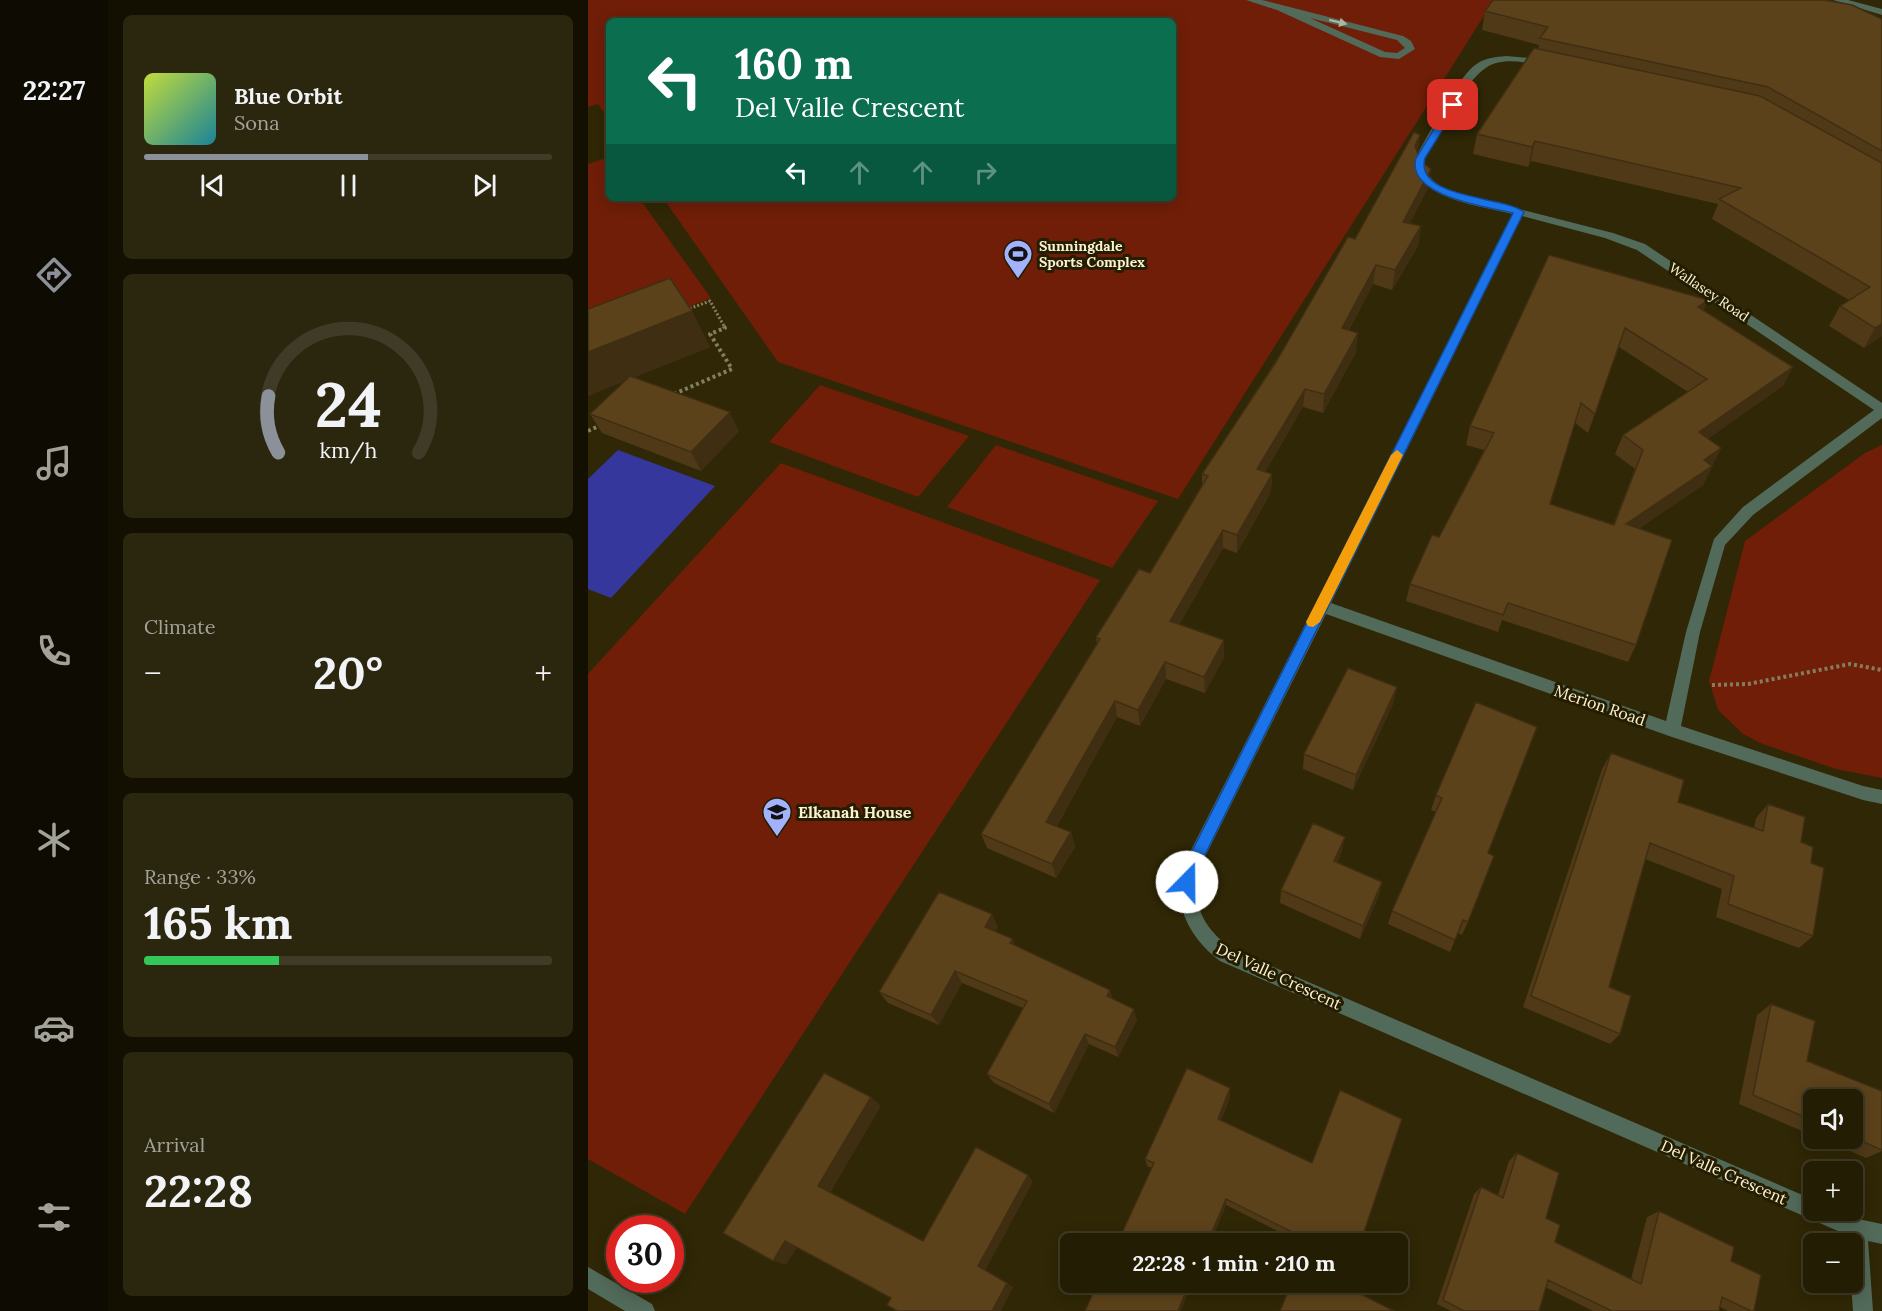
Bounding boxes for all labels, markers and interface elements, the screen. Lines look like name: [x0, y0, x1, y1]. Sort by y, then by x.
one-way arrow: [1328, 18, 1347, 28]
text: 160 m: [735, 37, 853, 91]
icon: left: [636, 42, 714, 120]
text: 22:27: [23, 73, 85, 107]
pin: [1427, 79, 1478, 130]
text: Blue Orbit: [234, 82, 342, 110]
icon: arrive: [1436, 88, 1469, 121]
text: Del Valle Crescent: [735, 90, 965, 124]
text: Sona: [234, 110, 280, 135]
icon: left: [780, 156, 813, 189]
icon: ahead: [843, 156, 876, 189]
icon: ahead: [906, 156, 939, 189]
icon: right: [969, 156, 1002, 189]
icon: previous: [196, 169, 229, 202]
icon: pause: [332, 169, 365, 202]
icon: next: [468, 169, 501, 202]
place label: Sunningdale Sports Complex: [1039, 237, 1145, 271]
sports icon: Sunningdale Sports Complex: [1002, 238, 1034, 280]
icon: directions: [33, 254, 75, 296]
street label: Wallasey Road: [1665, 259, 1753, 325]
text: 24: [314, 364, 382, 444]
text: km/h: [319, 437, 377, 465]
icon: music: [33, 442, 75, 484]
text: Climate: [144, 614, 216, 639]
icon: phone: [33, 630, 75, 672]
text: 20°: [313, 644, 383, 701]
text: −: [144, 652, 162, 694]
text: +: [534, 652, 552, 694]
street label: Merion Road: [1552, 680, 1649, 730]
school or university icon: Elkanah House: [761, 796, 793, 838]
place label: Elkanah House: [798, 802, 912, 822]
icon: climate: [33, 819, 75, 861]
position arrow: [1155, 850, 1219, 914]
text: Range · 33%: [144, 864, 256, 889]
text: 165 km: [144, 894, 292, 951]
street label: Del Valle Crescent: [1213, 938, 1346, 1014]
icon: car: [33, 1007, 75, 1049]
map controls: [1803, 1089, 1863, 1293]
button: sound: [1803, 1089, 1863, 1149]
text: Arrival: [144, 1132, 205, 1157]
street label: Del Valle Crescent: [1658, 1135, 1791, 1209]
button: +: [1803, 1161, 1863, 1221]
text: 22:28: [144, 1162, 253, 1219]
icon: filters: [33, 1196, 75, 1238]
speed limit sign: 30: [606, 1215, 684, 1293]
button: −: [1803, 1233, 1863, 1293]
text: 22:28 · 1 min · 210 m: [1132, 1249, 1336, 1277]

